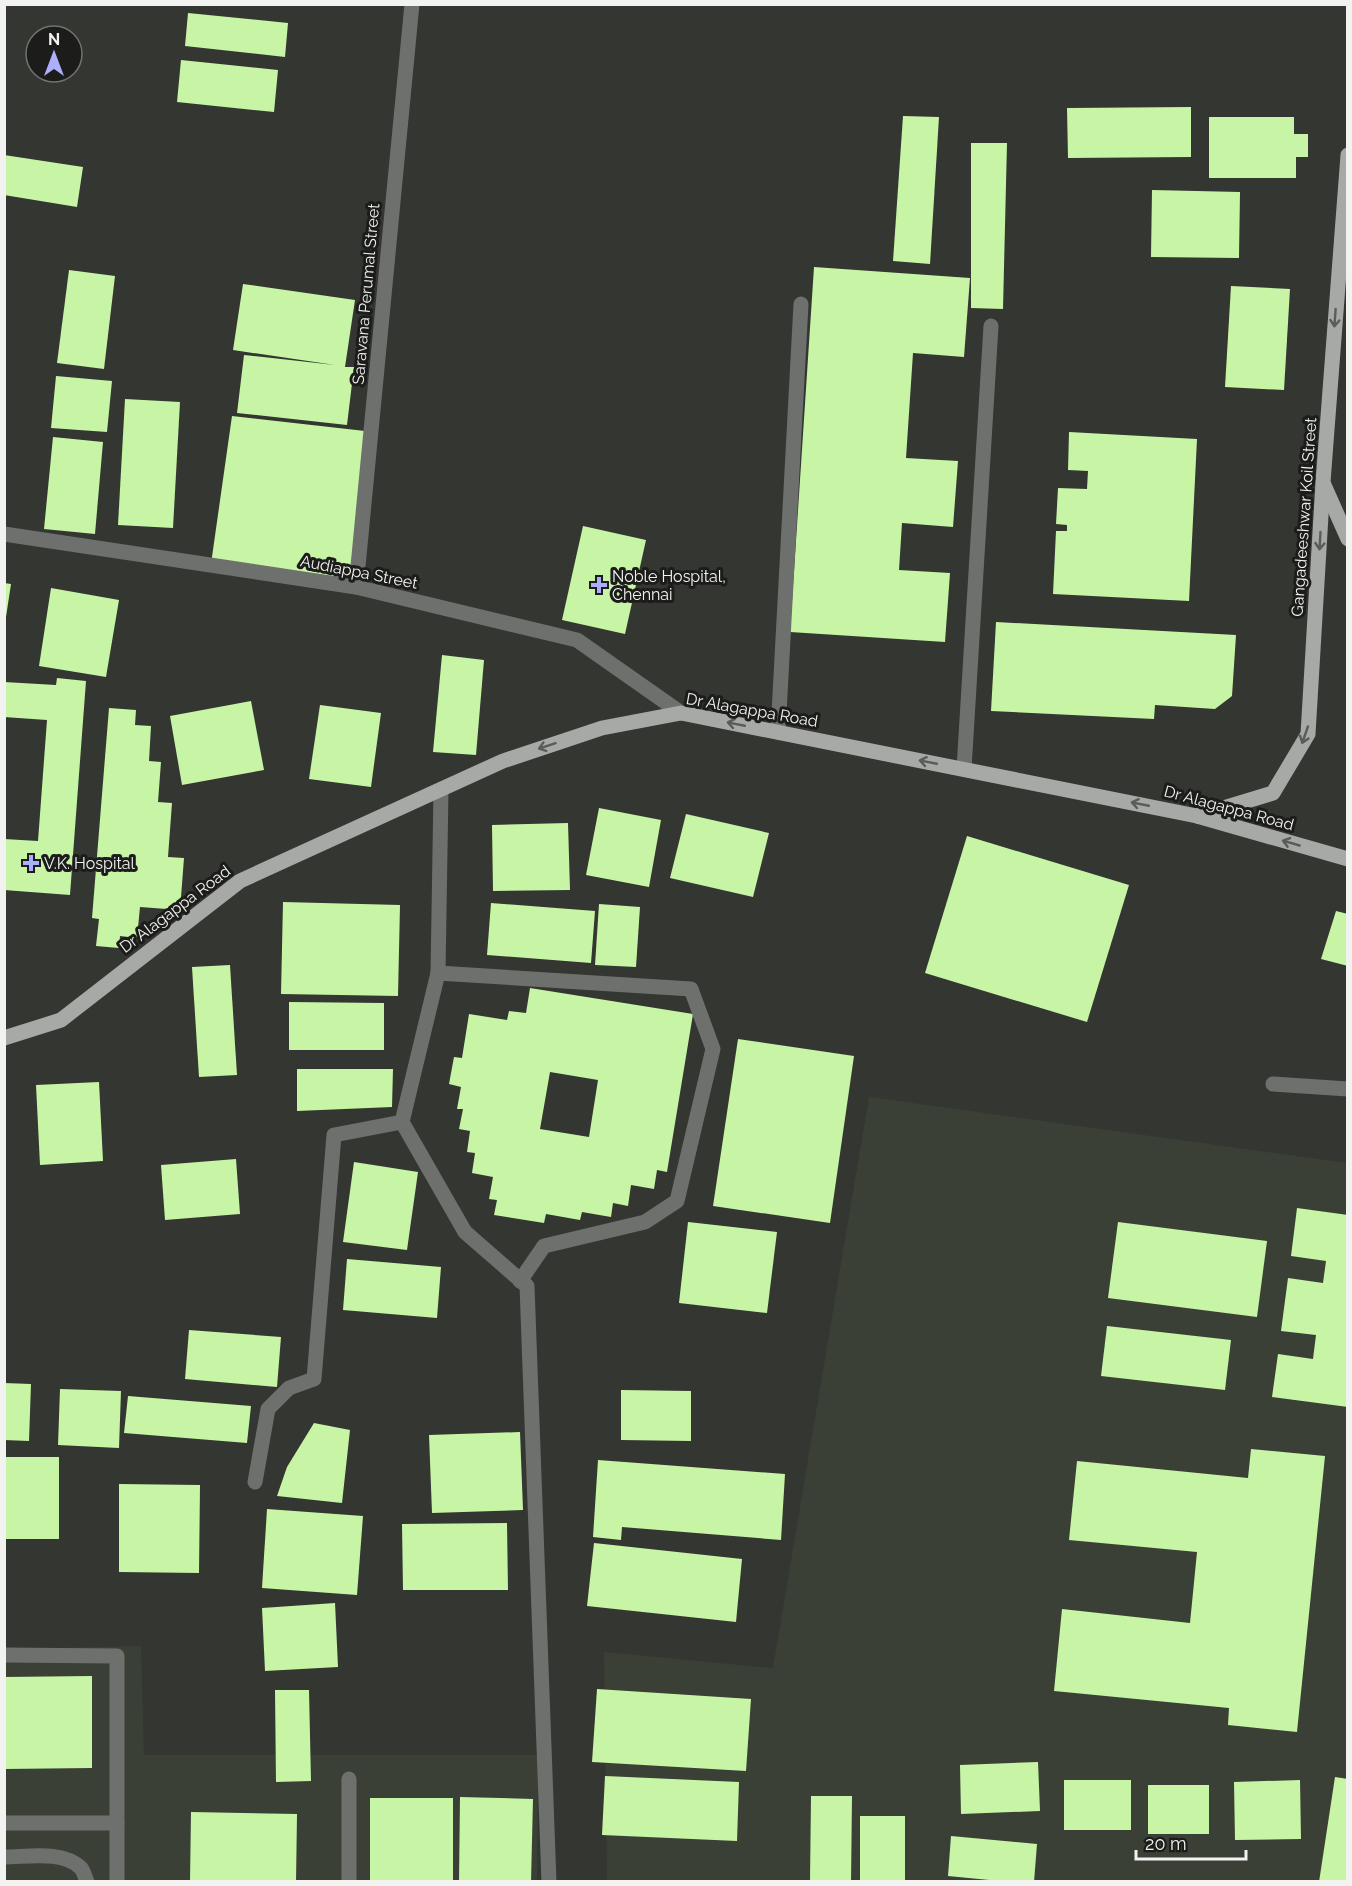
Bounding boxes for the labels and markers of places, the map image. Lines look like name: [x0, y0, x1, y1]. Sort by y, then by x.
place label: Noble Hospital, Chennai: [612, 567, 726, 604]
marker: Noble Hospital, Chennai: [590, 576, 608, 594]
marker: V.K. Hospital: [22, 854, 40, 872]
place label: V.K. Hospital: [44, 854, 135, 873]

